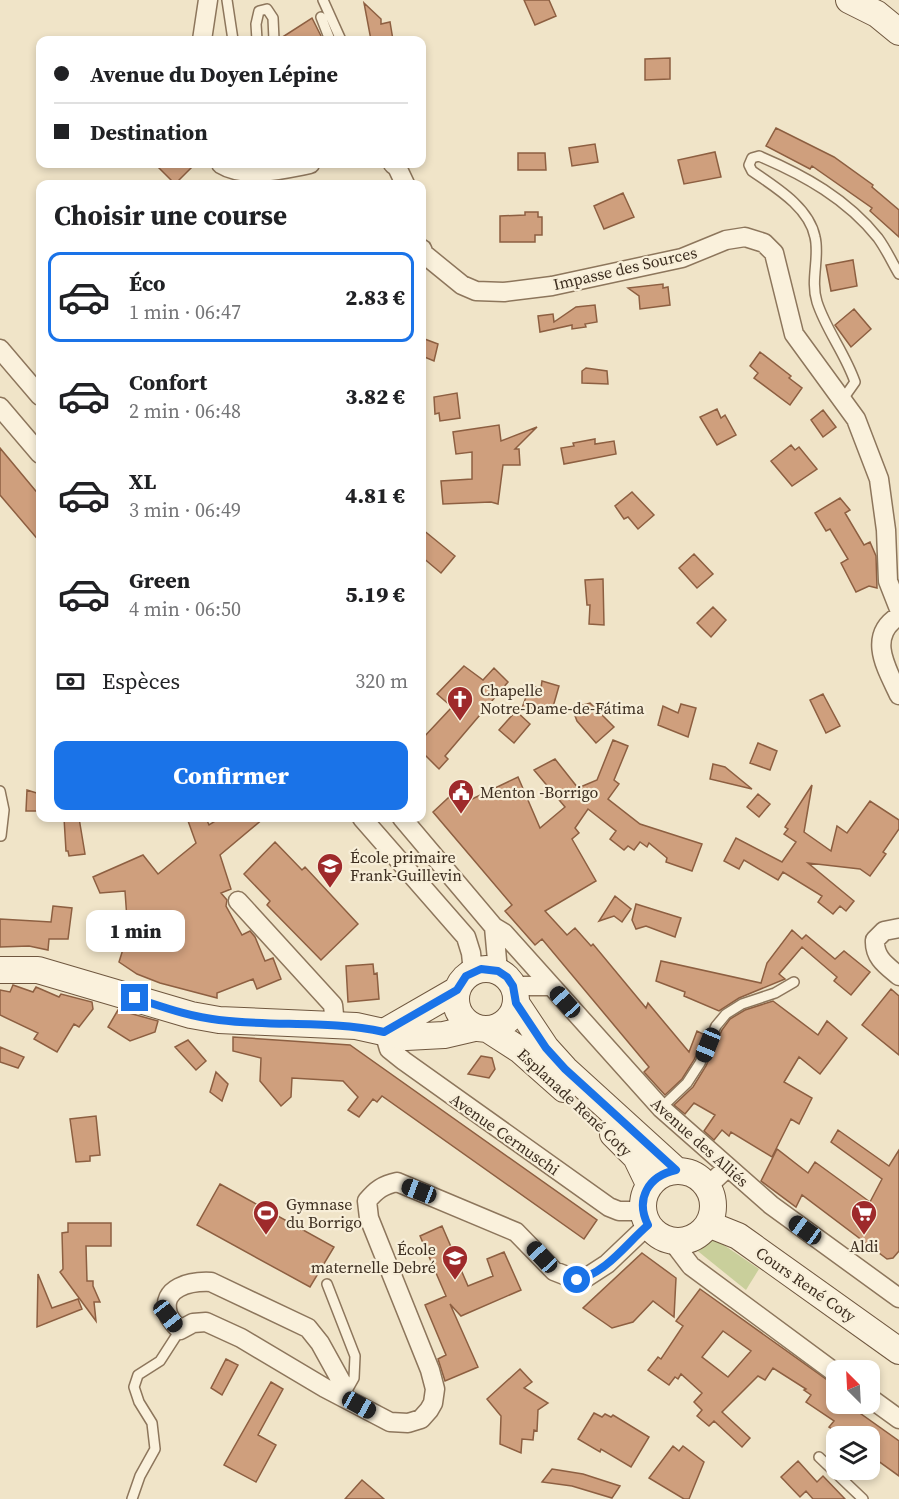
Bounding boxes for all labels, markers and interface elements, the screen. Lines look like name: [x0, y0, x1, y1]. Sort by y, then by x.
text: Avenue du Doyen Lépine: [90, 59, 338, 89]
text: Destination: [90, 117, 208, 147]
text: Choisir une course: [54, 197, 287, 234]
street label: Impasse des Sources: [551, 241, 699, 295]
text: Éco: [129, 268, 166, 298]
icon: car: [57, 270, 111, 324]
text: 2.83 €: [345, 282, 405, 312]
text: 1 min · 06:47: [129, 298, 241, 326]
text: Confort: [129, 367, 207, 397]
icon: car: [57, 369, 111, 423]
text: 3.82 €: [345, 381, 405, 411]
text: 2 min · 06:48: [129, 397, 241, 425]
text: XL: [129, 466, 156, 496]
icon: car: [57, 468, 111, 522]
text: 4.81 €: [345, 480, 405, 510]
text: 3 min · 06:49: [129, 496, 241, 524]
text: Green: [129, 565, 190, 595]
icon: car: [57, 567, 111, 621]
text: 5.19 €: [345, 579, 405, 609]
text: 4 min · 06:50: [129, 595, 241, 623]
icon: cash: [54, 665, 87, 698]
text: Espèces: [102, 666, 180, 696]
text: 320 m: [355, 667, 408, 695]
place label: Chapelle Notre-Dame-de-Fátima: [480, 679, 645, 719]
church icon: Chapelle Notre-Dame-de-Fátima: [445, 684, 475, 722]
button: Confirmer: [54, 741, 408, 810]
public building icon: Menton -Borrigo: [446, 777, 476, 815]
place label: Menton -Borrigo: [480, 781, 599, 803]
place label: École primaire Frank-Guillevin: [350, 846, 462, 886]
school or university icon: École primaire Frank-Guillevin: [315, 851, 345, 889]
callout: 1 min: [86, 911, 184, 953]
text: 1 min: [109, 917, 162, 945]
car: [546, 983, 584, 1021]
route end: [121, 984, 148, 1011]
car: [693, 1025, 723, 1065]
street label: Esplanade René Coty: [513, 1043, 638, 1161]
street label: Avenue Cernuschi: [446, 1088, 564, 1180]
street label: Avenue des Alliés: [646, 1092, 754, 1192]
car: [399, 1176, 439, 1206]
place label: Gymnase du Borrigo: [286, 1193, 362, 1233]
sports icon: Gymnase du Borrigo: [251, 1198, 281, 1236]
supermarket icon: Aldi: [849, 1198, 879, 1236]
car: [785, 1212, 825, 1248]
place label: Aldi: [849, 1235, 879, 1257]
place label: École maternelle Debré: [311, 1238, 436, 1278]
car: [523, 1238, 561, 1276]
street label: Cours René Coty: [752, 1241, 861, 1327]
school or university icon: École maternelle Debré: [440, 1243, 470, 1281]
route start: [563, 1266, 590, 1293]
car: [150, 1296, 186, 1336]
north arrow: [826, 1360, 880, 1414]
map controls: [826, 1360, 880, 1480]
car: [339, 1388, 379, 1422]
button: layers: [826, 1426, 880, 1480]

